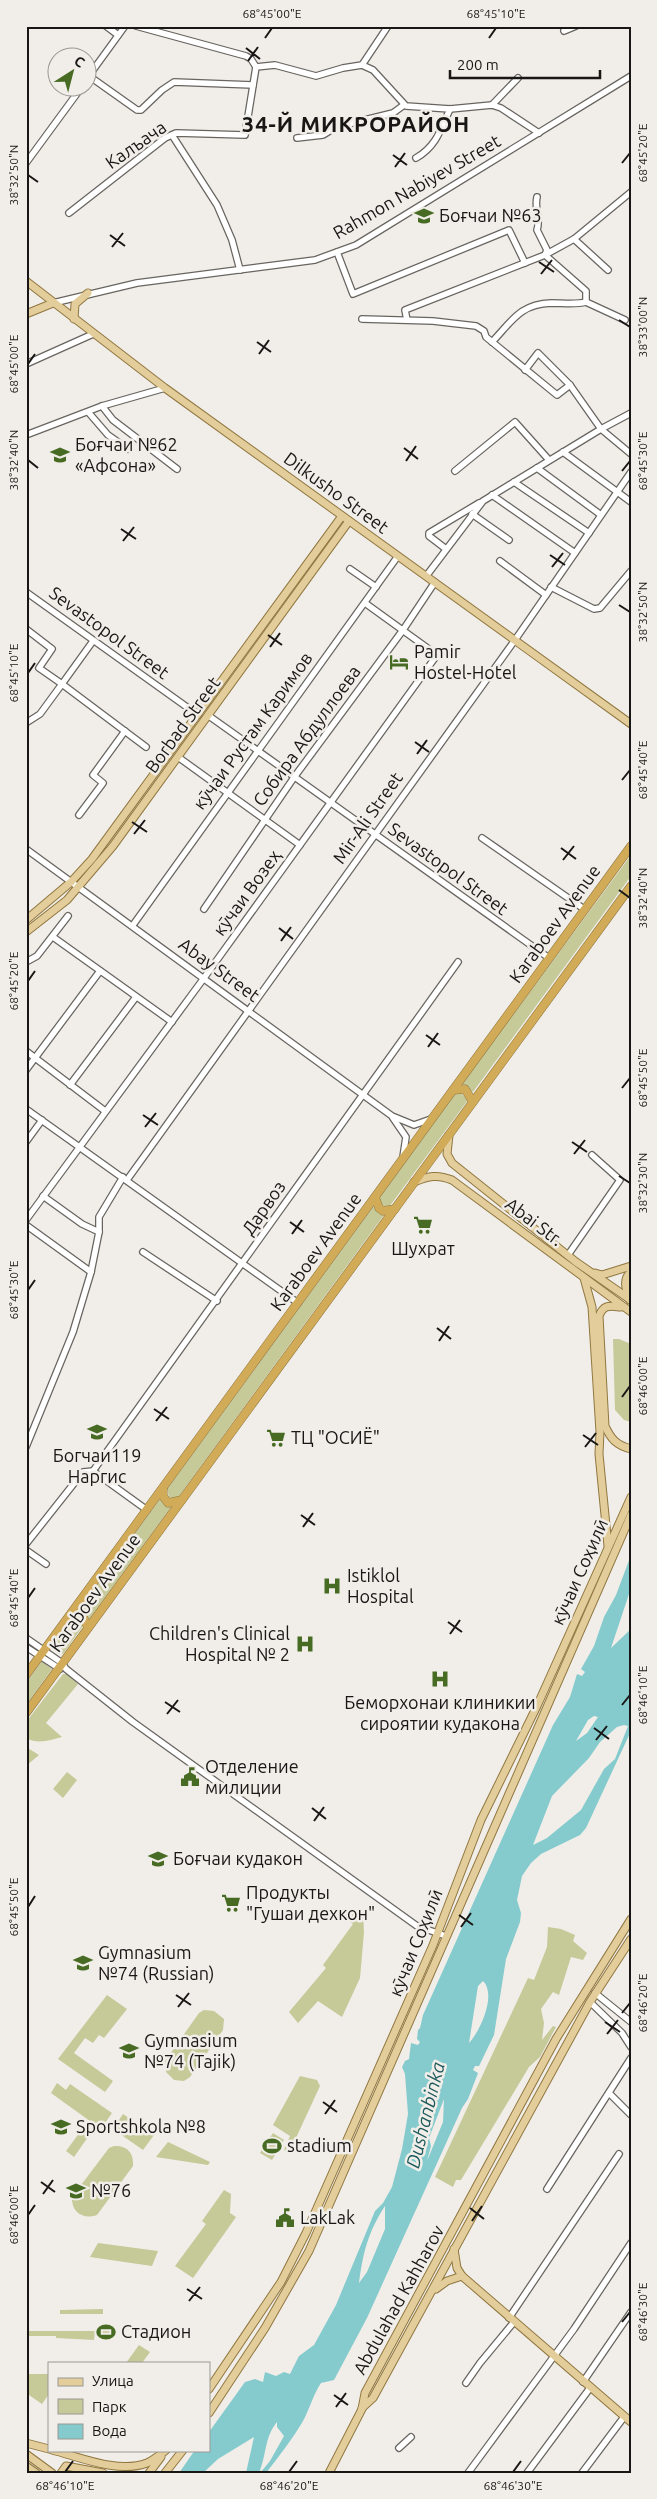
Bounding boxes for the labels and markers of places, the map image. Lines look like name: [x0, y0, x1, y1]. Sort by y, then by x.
school or university icon: Боғчаи №63: [413, 205, 435, 227]
place label: Боғчаи №63: [439, 205, 542, 225]
place label: Боғчаи №62 «Афсона»: [75, 434, 178, 475]
school or university icon: Боғчаи №62 «Афсона»: [49, 444, 71, 466]
place label: Pamir Hostel-Hotel: [414, 641, 517, 682]
hotel icon: Pamir Hostel-Hotel: [388, 651, 410, 673]
supermarket icon: Шухрат: [412, 1214, 434, 1236]
place label: Шухрат: [391, 1238, 455, 1258]
school or university icon: Богчаи119 Наргис: [86, 1421, 108, 1443]
supermarket icon: ТЦ "ОСИЁ": [265, 1427, 287, 1449]
place label: ТЦ "ОСИЁ": [291, 1427, 380, 1447]
place label: Богчаи119 Наргис: [53, 1445, 141, 1486]
place label: Istiklol Hospital: [347, 1565, 414, 1606]
hospital icon: Istiklol Hospital: [321, 1575, 343, 1597]
place label: Children's Clinical Hospital № 2: [149, 1623, 290, 1664]
hospital icon: Children's Clinical Hospital № 2: [294, 1633, 316, 1655]
hospital icon: Беморхонаи клиникии сироятии кудакона: [429, 1668, 451, 1690]
place label: Беморхонаи клиникии сироятии кудакона: [344, 1692, 536, 1733]
place label: Отделение милиции: [205, 1756, 299, 1797]
public building icon: Отделение милиции: [179, 1766, 201, 1788]
school or university icon: Боғчаи кудакон: [147, 1848, 169, 1870]
place label: Боғчаи кудакон: [173, 1848, 303, 1868]
place label: Продукты "Гушаи дехкон": [246, 1882, 375, 1923]
supermarket icon: Продукты "Гушаи дехкон": [220, 1892, 242, 1914]
place label: Gymnasium №74 (Russian): [98, 1942, 214, 1984]
school or university icon: Gymnasium №74 (Russian): [72, 1952, 94, 1974]
place label: Gymnasium №74 (Tajik): [144, 2030, 238, 2072]
school or university icon: Gymnasium №74 (Tajik): [118, 2040, 140, 2062]
school or university icon: Sportshkola №8: [50, 2116, 72, 2138]
place label: Sportshkola №8: [76, 2116, 206, 2136]
sports icon: stadium: [261, 2135, 283, 2157]
place label: stadium: [287, 2135, 352, 2155]
school or university icon: №76: [65, 2180, 87, 2202]
place label: №76: [91, 2180, 131, 2200]
public building icon: LakLak: [274, 2207, 296, 2229]
place label: LakLak: [300, 2207, 355, 2227]
sports icon: Стадион: [95, 2321, 117, 2343]
place label: Стадион: [121, 2321, 191, 2341]

